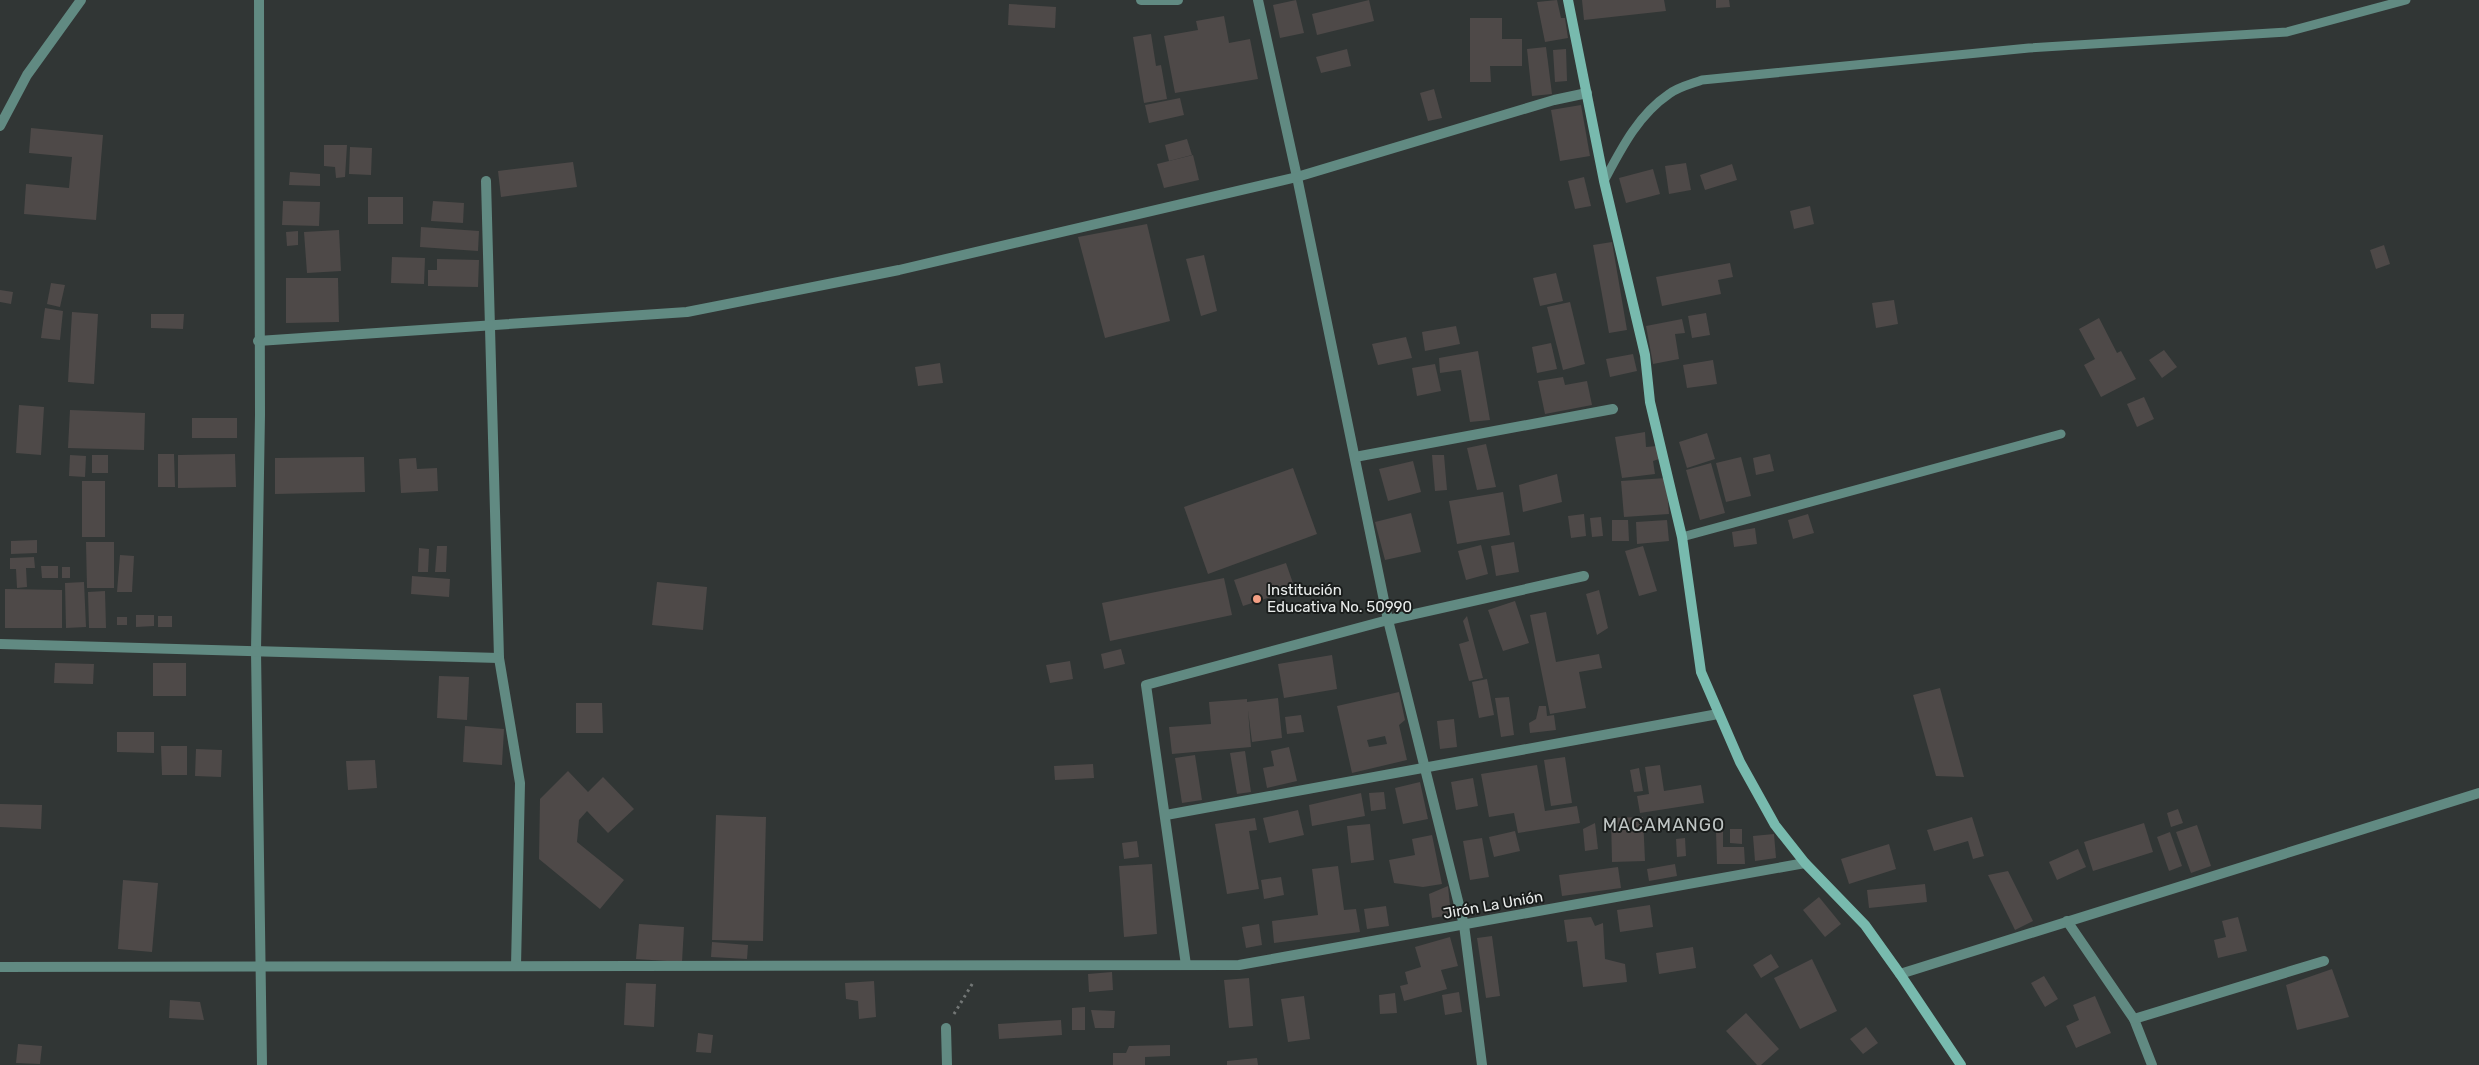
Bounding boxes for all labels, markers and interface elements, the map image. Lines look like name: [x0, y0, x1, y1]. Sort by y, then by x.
place label: Institución Educativa No. 50990: [1267, 581, 1412, 616]
marker: Institución Educativa No. 50990: [1251, 593, 1263, 605]
district label: MACAMANGO: [1603, 814, 1725, 836]
street label: Jirón La Unión: [1442, 887, 1544, 923]

